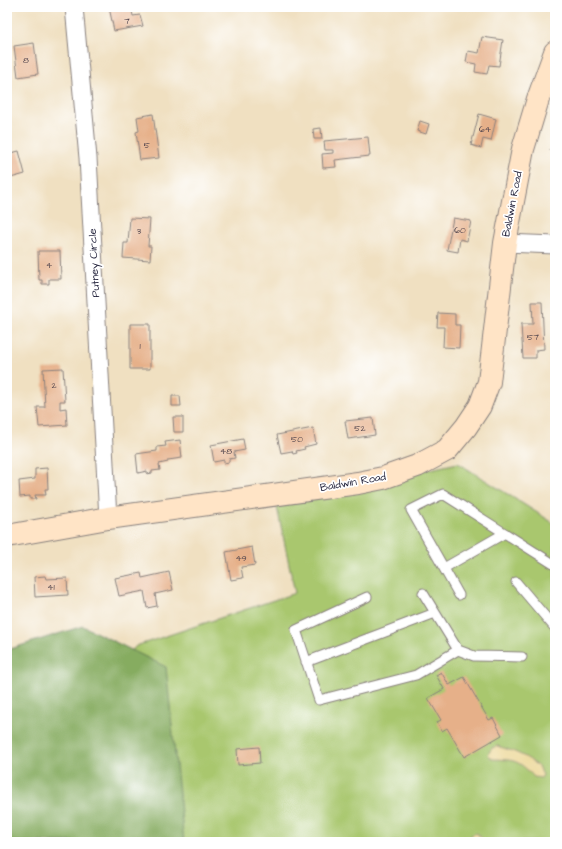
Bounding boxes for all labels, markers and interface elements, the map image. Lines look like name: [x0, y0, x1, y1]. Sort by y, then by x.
house number: 7: [124, 15, 130, 28]
house number: 8: [23, 54, 29, 67]
house number: 64: [479, 123, 491, 136]
house number: 5: [144, 139, 151, 152]
street label: Baldwin Road: [498, 170, 526, 238]
house number: 60: [454, 224, 466, 237]
house number: 3: [137, 225, 142, 238]
street label: Putney Circle: [85, 228, 104, 298]
house number: 4: [46, 259, 52, 272]
house number: 57: [527, 331, 539, 344]
house number: 1: [139, 340, 141, 353]
house number: 2: [51, 379, 57, 392]
house number: 52: [354, 422, 367, 435]
house number: 50: [291, 433, 303, 446]
house number: 48: [220, 445, 232, 458]
street label: Baldwin Road: [319, 469, 387, 495]
house number: 49: [235, 552, 247, 565]
house number: 41: [47, 581, 55, 594]

